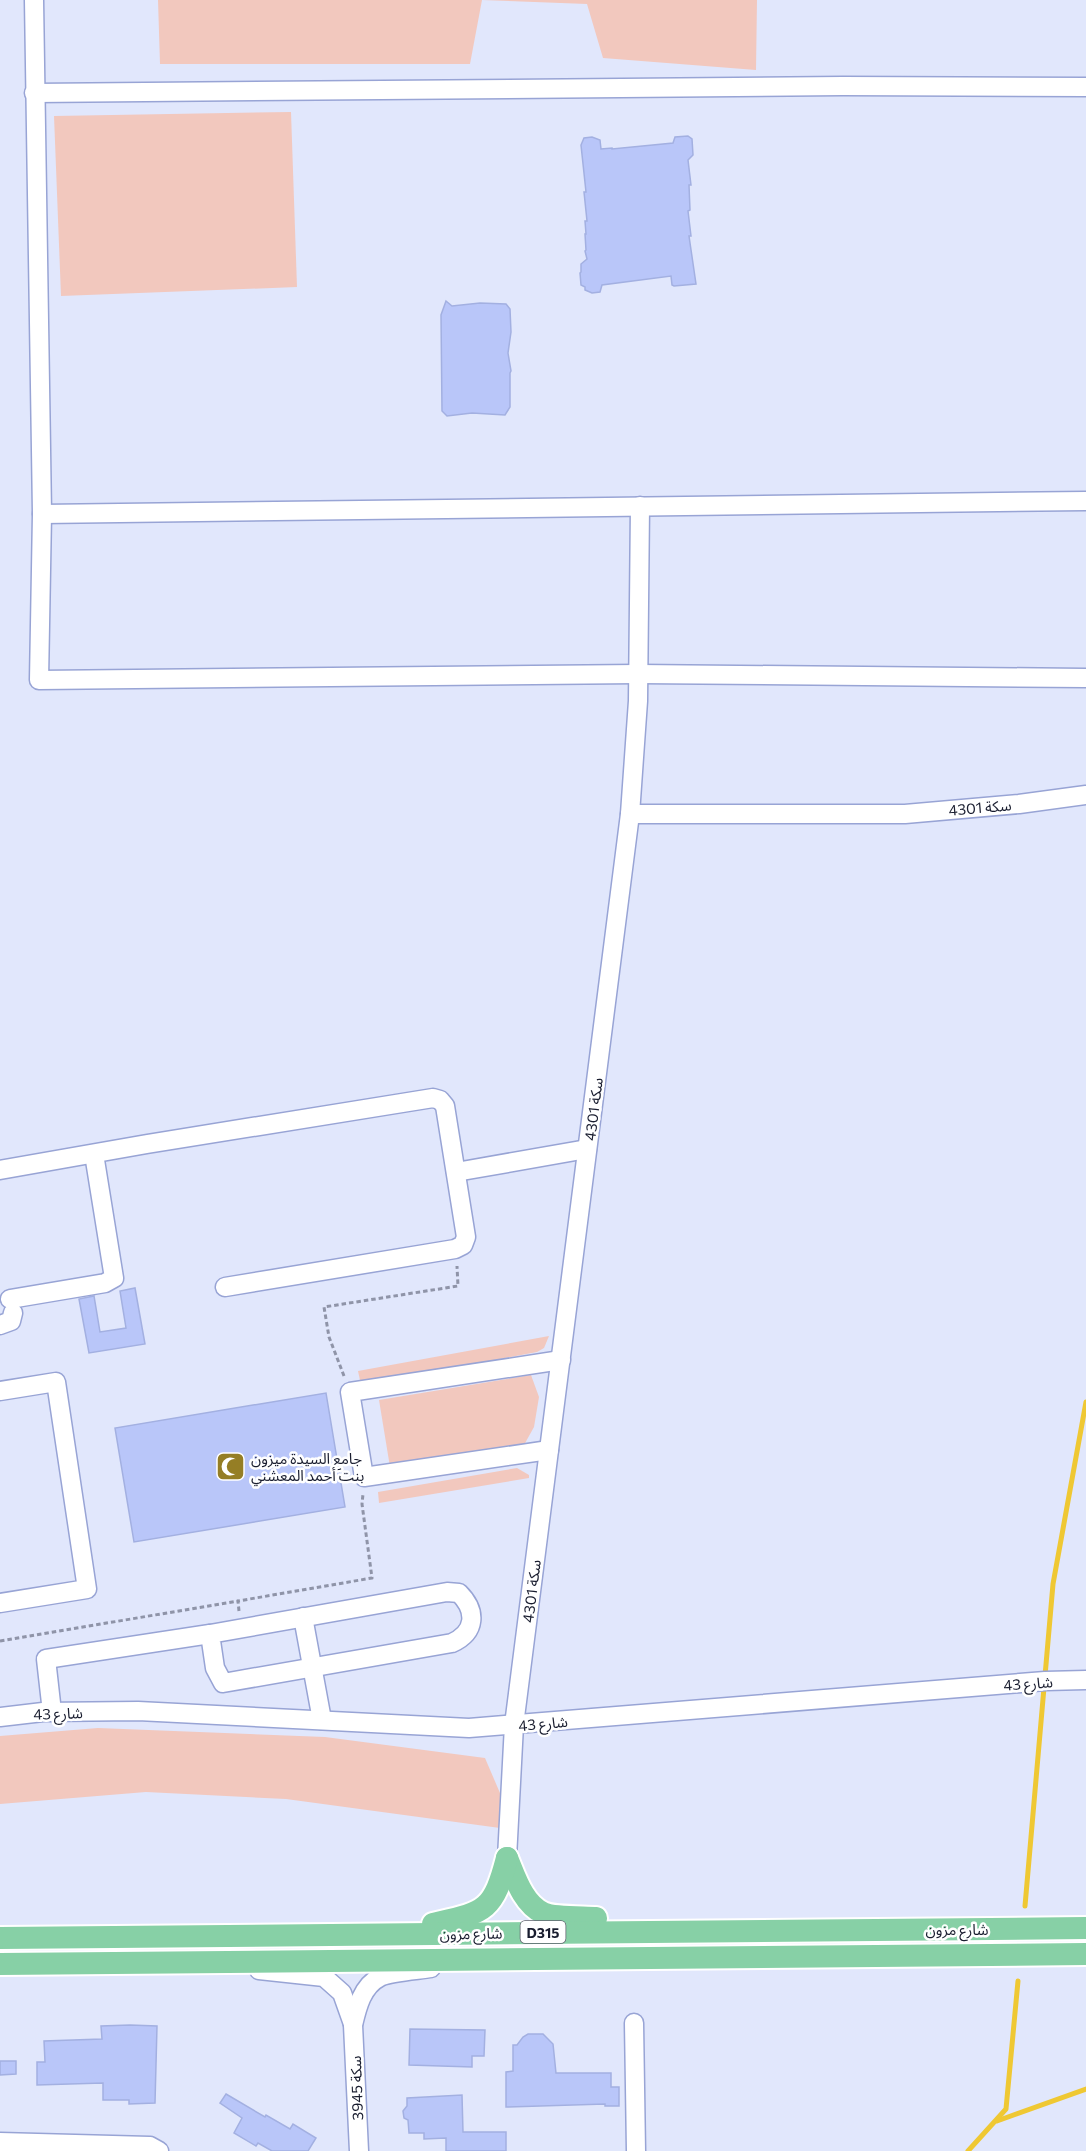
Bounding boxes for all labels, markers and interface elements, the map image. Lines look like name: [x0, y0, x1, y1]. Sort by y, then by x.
street label: سكة 4301: [948, 795, 1013, 819]
street label: سكة 4301: [580, 1076, 606, 1142]
place label: جامع السيدة ميزون بنت أحمد المعشني: [251, 1449, 364, 1487]
mosque icon: جامع السيدة ميزون بنت أحمد المعشني: [214, 1451, 246, 1483]
street label: سكة 4301: [518, 1558, 544, 1624]
street label: شارع 43: [1003, 1672, 1054, 1698]
street label: شارع 43: [33, 1703, 84, 1727]
street label: شارع 43: [517, 1712, 569, 1738]
street label: شارع مزون: [926, 1920, 989, 1942]
road number: D315: [520, 1921, 566, 1943]
street label: شارع مزون: [439, 1923, 503, 1947]
street label: سكة 3945: [346, 2055, 366, 2121]

